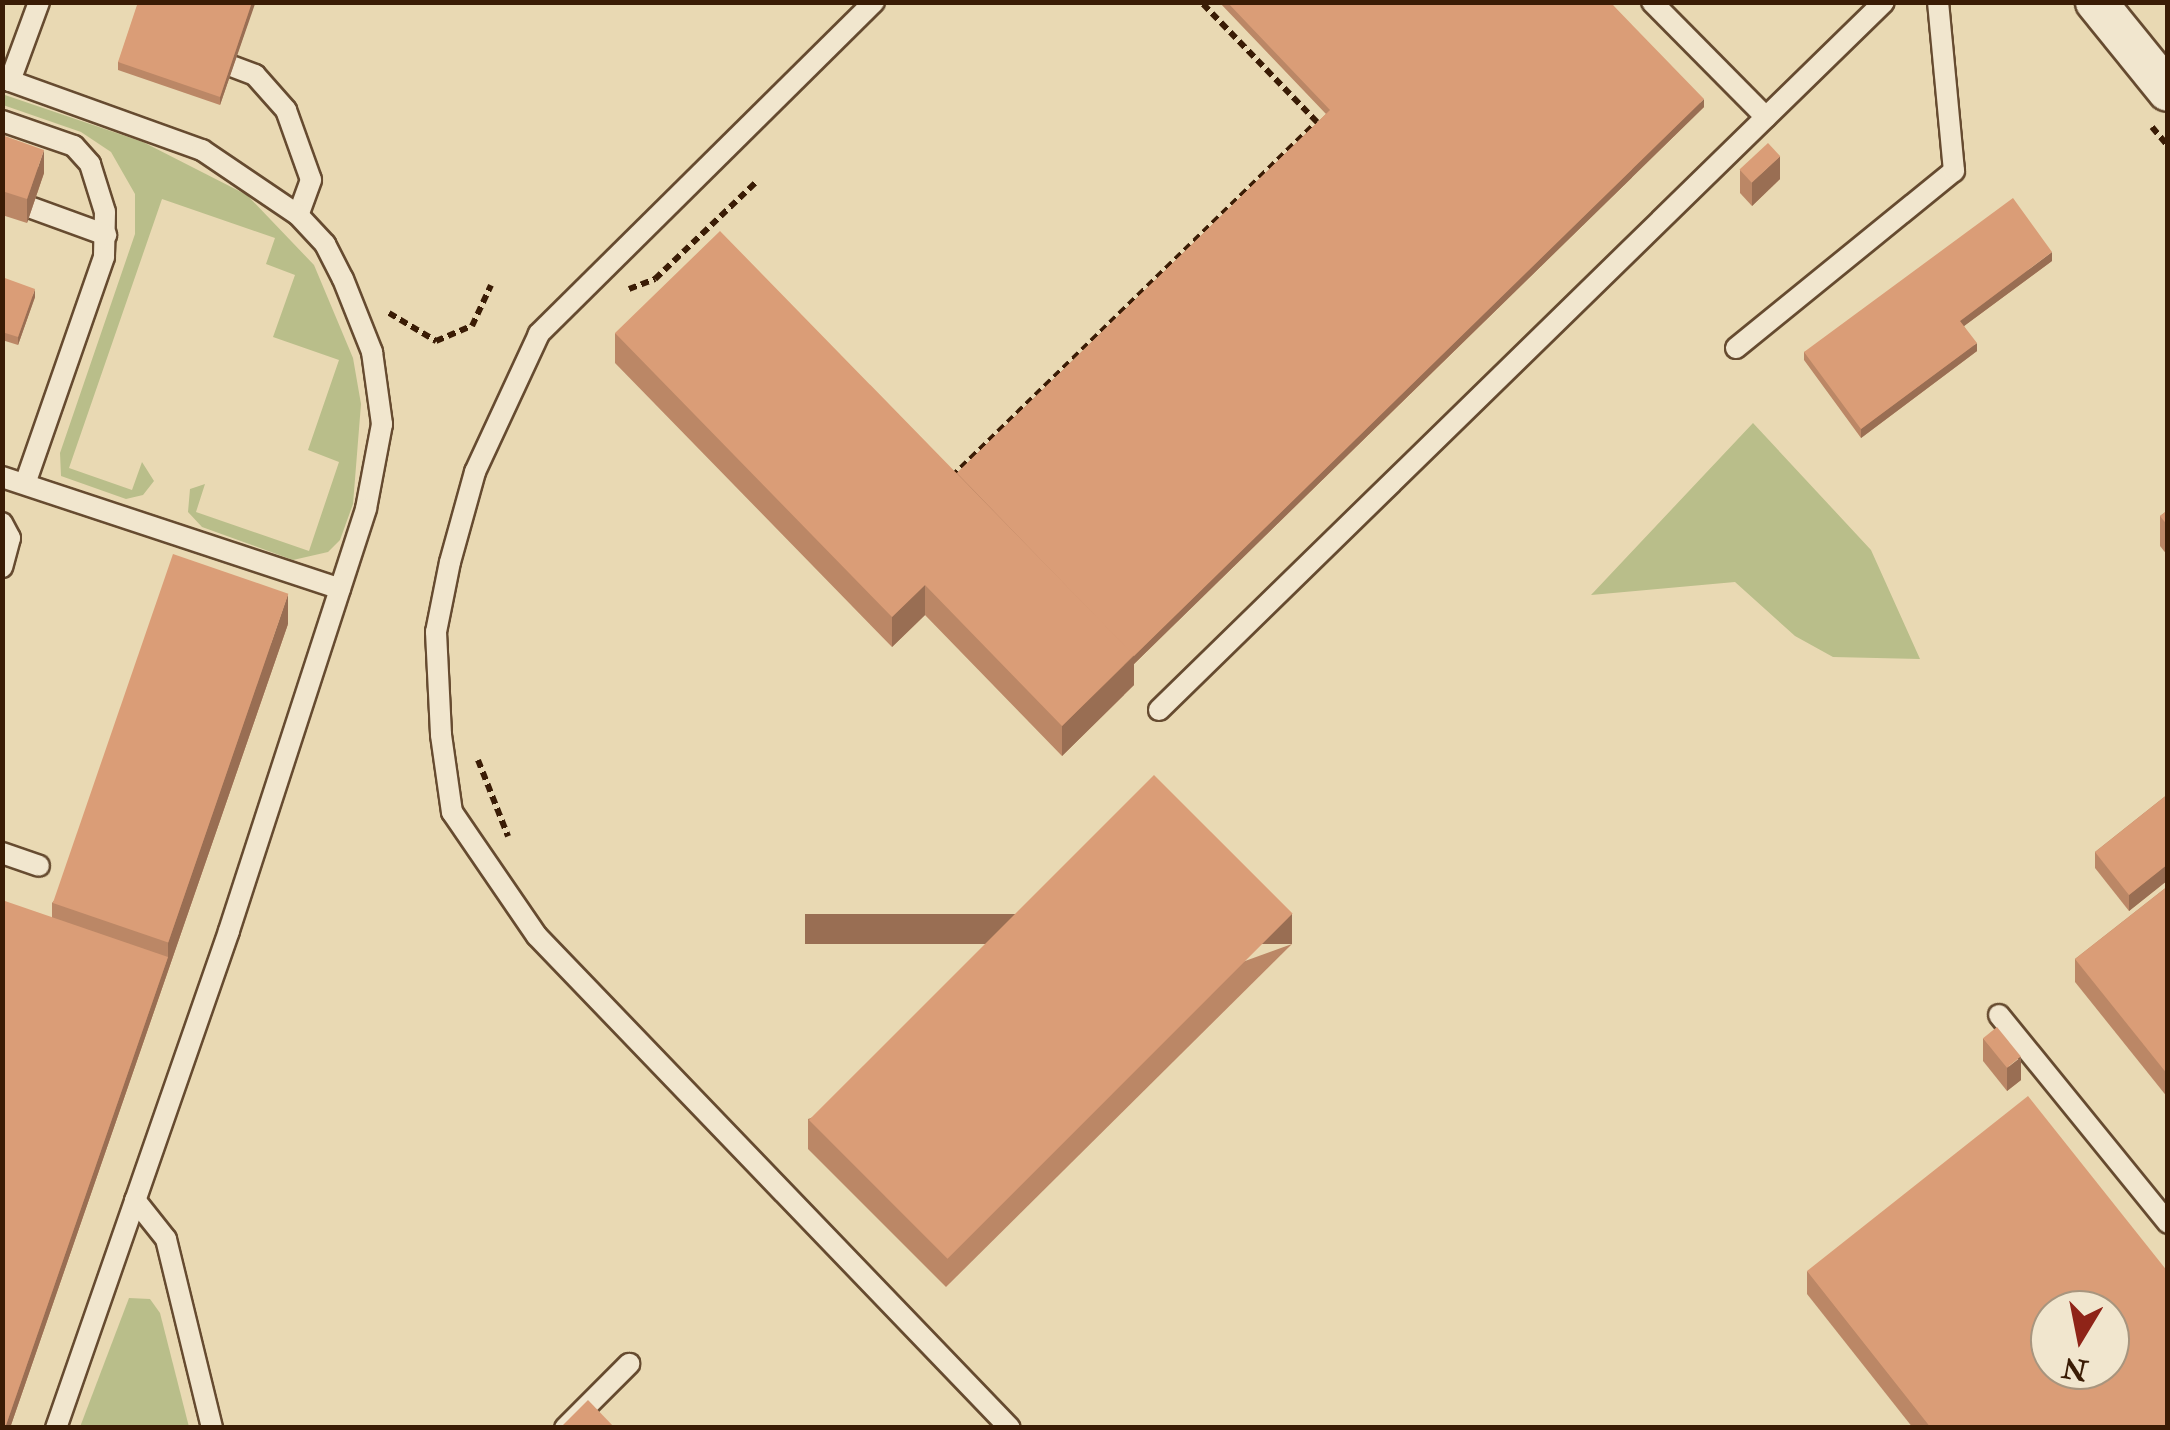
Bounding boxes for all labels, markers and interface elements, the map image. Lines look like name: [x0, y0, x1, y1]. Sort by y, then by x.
north arrow: [2030, 1290, 2130, 1390]
text: N: [2060, 1349, 2090, 1387]

